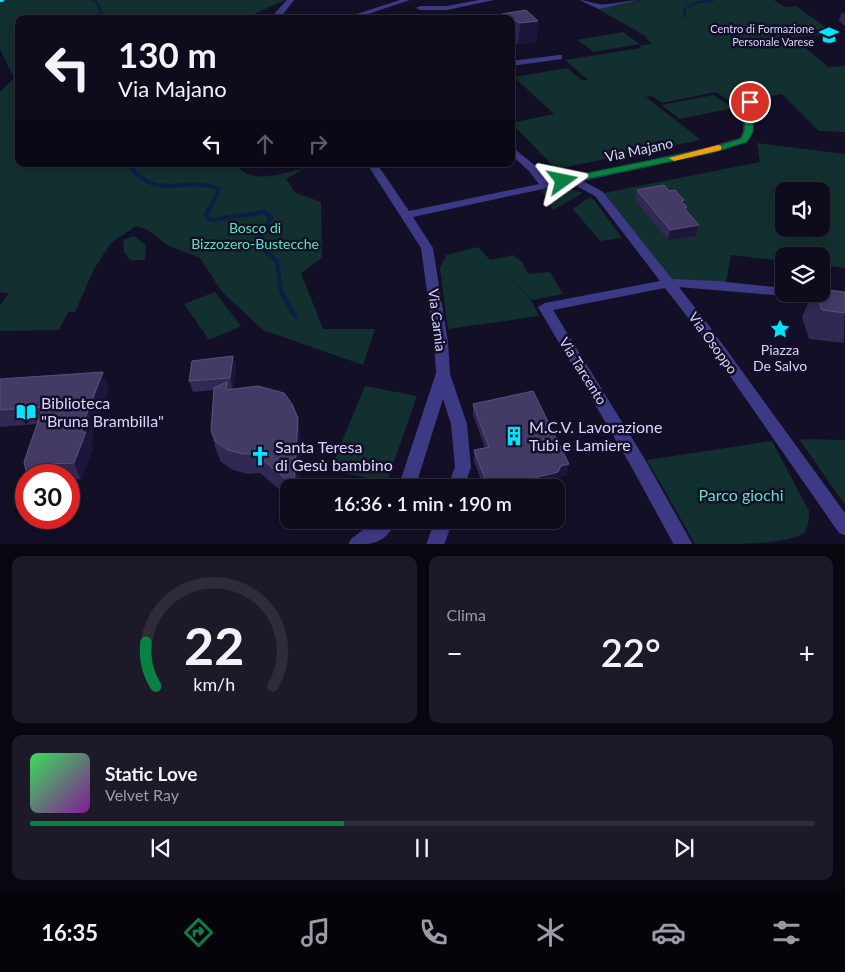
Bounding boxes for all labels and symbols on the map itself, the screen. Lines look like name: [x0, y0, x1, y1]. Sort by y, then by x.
place label: Centro di Formazione Personale Varese: [710, 22, 814, 48]
school or university icon: Centro di Formazione Personale Varese: [818, 24, 840, 46]
pin: [729, 81, 771, 123]
street label: Via Majano: [603, 134, 675, 165]
position arrow: [536, 154, 588, 206]
park label: Bosco di Bizzozero-Bustecche: [191, 219, 319, 252]
street label: Via Carnia: [425, 288, 450, 352]
street label: Via Osoppo: [685, 309, 742, 377]
place icon: Piazza De Salvo: [769, 318, 791, 340]
street label: Via Tarcento: [556, 334, 611, 408]
place label: Piazza De Salvo: [753, 341, 807, 374]
place label: Biblioteca "Bruna Brambilla": [41, 393, 164, 430]
library icon: Biblioteca "Bruna Brambilla": [15, 401, 37, 423]
place label: M.C.V. Lavorazione Tubi e Lamiere: [529, 417, 662, 454]
building icon: M.C.V. Lavorazione Tubi e Lamiere: [503, 425, 525, 447]
place label: Santa Teresa di Gesù bambino: [275, 437, 393, 474]
church icon: Santa Teresa di Gesù bambino: [249, 445, 271, 467]
speed limit sign: 30: [15, 464, 80, 529]
park label: Parco giochi: [698, 485, 784, 504]

